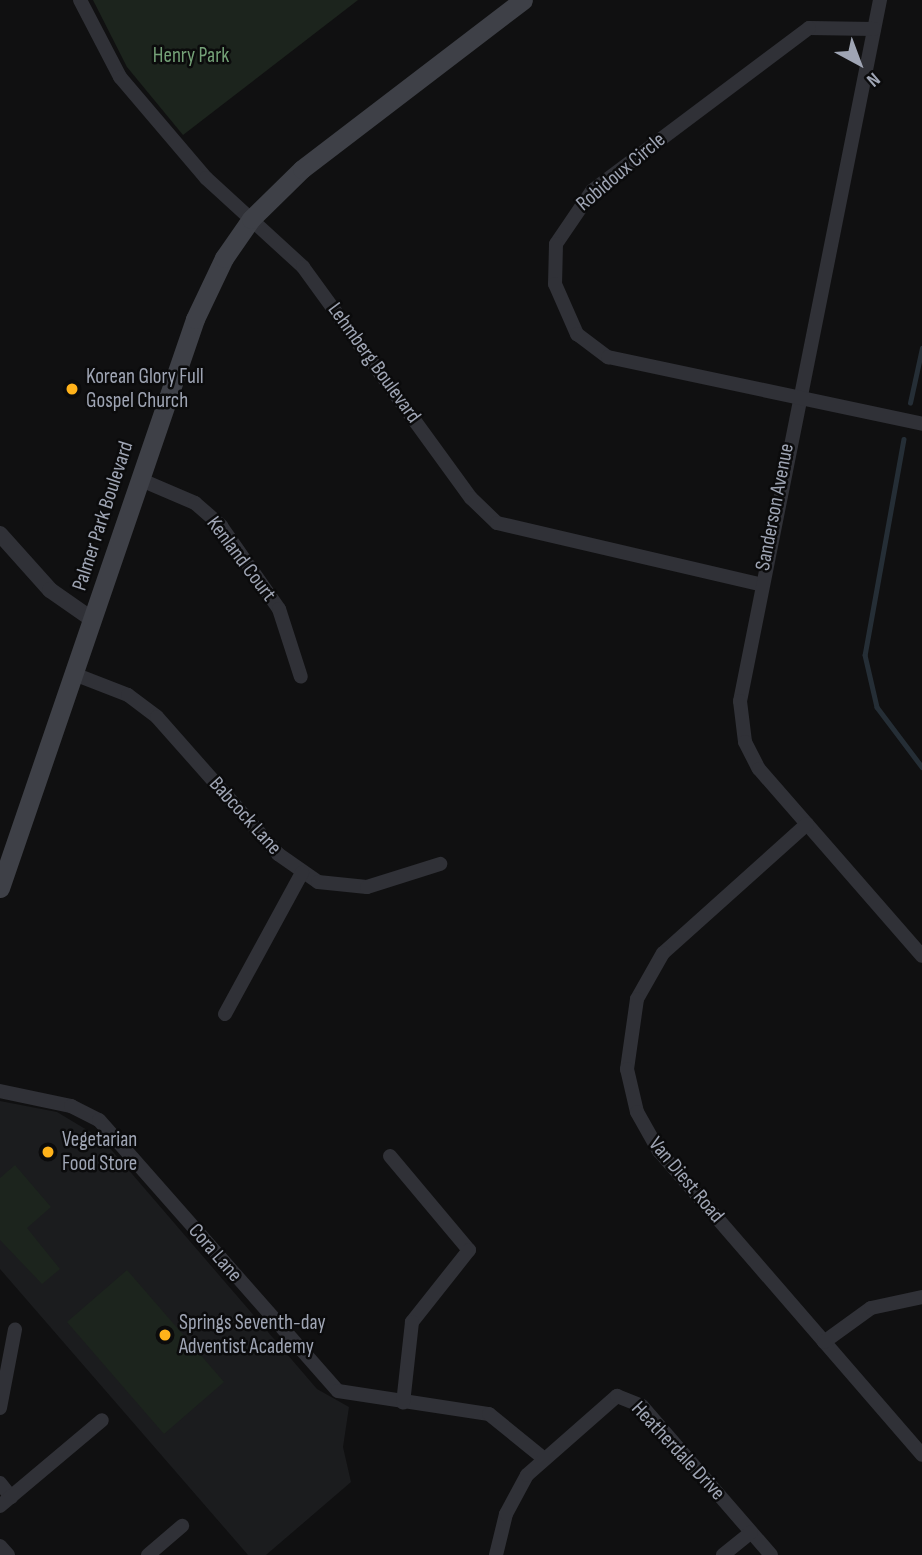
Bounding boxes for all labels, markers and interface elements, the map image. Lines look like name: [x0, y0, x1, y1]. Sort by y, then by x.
north arrow: [824, 28, 894, 98]
park label: Henry Park: [153, 43, 229, 69]
text: N: [862, 67, 884, 91]
street label: Robidoux Circle: [571, 127, 671, 217]
street label: Lehmberg Boulevard: [322, 298, 426, 428]
place label: Korean Glory Full Gospel Church: [86, 364, 204, 414]
marker: Korean Glory Full Gospel Church: [64, 381, 80, 397]
street label: Palmer Park Boulevard: [67, 438, 139, 594]
street label: Sanderson Avenue: [750, 441, 800, 573]
street label: Kenland Court: [201, 512, 281, 606]
street label: Babcock Lane: [203, 772, 287, 860]
place label: Vegetarian Food Store: [62, 1127, 137, 1177]
street label: Van Diest Road: [643, 1132, 729, 1228]
marker: Vegetarian Food Store: [40, 1144, 56, 1160]
street label: Cora Lane: [183, 1219, 247, 1287]
place label: Springs Seventh-day Adventist Academy: [179, 1310, 326, 1360]
marker: Springs Seventh-day Adventist Academy: [157, 1327, 173, 1343]
street label: Heatherdale Drive: [626, 1396, 730, 1506]

